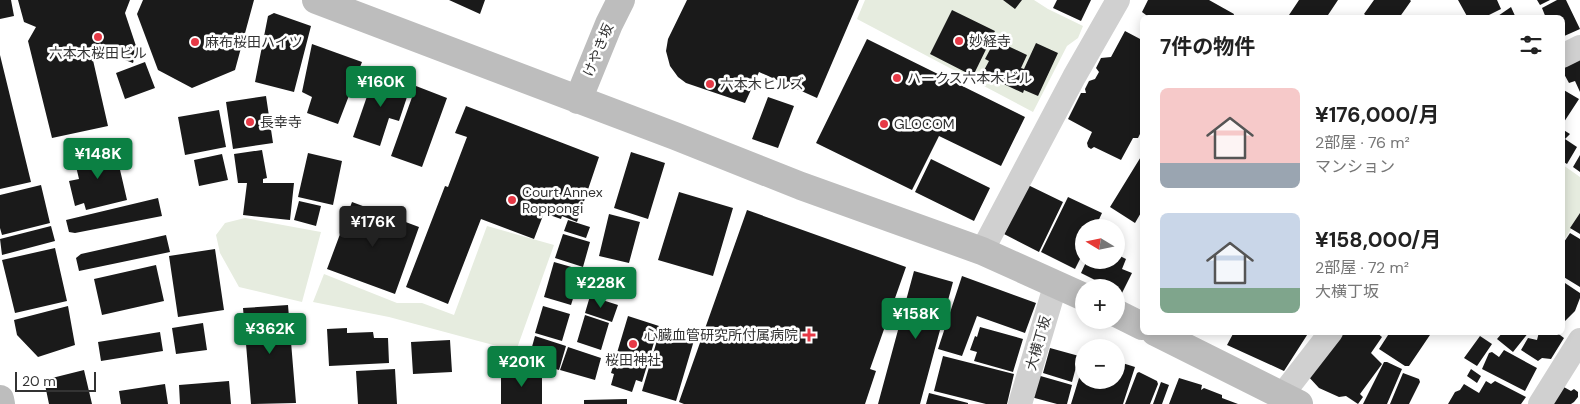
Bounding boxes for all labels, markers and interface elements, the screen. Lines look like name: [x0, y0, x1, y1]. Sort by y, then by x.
street label: けやき坂: [579, 21, 617, 79]
marker: 六本木桜田ビル: [92, 31, 104, 43]
icon: filters: [1517, 31, 1545, 59]
place label: 妙経寺: [969, 32, 1011, 50]
place label: 麻布桜田ハイツ: [205, 33, 303, 51]
text: 7件の物件: [1160, 33, 1255, 61]
marker: 妙経寺: [953, 35, 965, 47]
marker: 麻布桜田ハイツ: [189, 36, 201, 48]
place label: 六本木桜田ビル: [49, 44, 147, 62]
pin: ¥160K: [346, 66, 416, 108]
place label: ハークス六本木ビル: [907, 69, 1033, 87]
text: ¥160K: [357, 71, 405, 92]
marker: ハークス六本木ビル: [891, 72, 903, 84]
place label: 六本木ヒルズ: [720, 75, 804, 93]
marker: 六本木ヒルズ: [704, 78, 716, 90]
text: ¥176,000/月: [1315, 101, 1439, 129]
icon: home: [1200, 108, 1260, 168]
place label: 長幸寺: [260, 113, 302, 131]
place label: GLOCOM: [894, 115, 955, 133]
marker: 長幸寺: [244, 116, 256, 128]
marker: GLOCOM: [878, 118, 890, 130]
text: 2部屋 · 76 m²: [1315, 132, 1410, 153]
pin: ¥148K: [63, 138, 133, 180]
text: ¥148K: [74, 143, 122, 164]
text: マンション: [1315, 156, 1395, 177]
place label: Court Annex Roppongi: [522, 183, 603, 217]
marker: Court Annex Roppongi: [506, 194, 518, 206]
pin: ¥176K: [338, 206, 408, 248]
text: ¥176K: [350, 211, 396, 232]
north arrow: [1075, 219, 1125, 269]
map controls: [1075, 219, 1125, 389]
text: ¥158,000/月: [1315, 226, 1441, 254]
icon: home: [1200, 233, 1260, 293]
text: 2部屋 · 72 m²: [1315, 257, 1409, 278]
pin: ¥228K: [566, 266, 636, 309]
text: ¥228K: [576, 272, 626, 293]
button: +: [1075, 279, 1125, 329]
text: 大横丁坂: [1315, 281, 1379, 302]
pin: ¥158K: [881, 298, 951, 340]
text: ¥158K: [893, 303, 939, 324]
pin: ¥362K: [235, 312, 305, 355]
street label: 大横丁坂: [1022, 314, 1054, 372]
text: ¥362K: [245, 318, 295, 339]
place label: 心臓血管研究所付属病院: [644, 326, 798, 344]
marker: 心臓血管研究所付属病院: [802, 328, 816, 342]
marker: 桜田神社: [627, 338, 639, 350]
button: −: [1075, 339, 1125, 389]
pin: ¥201K: [487, 346, 557, 388]
text: ¥201K: [498, 351, 546, 372]
place label: 桜田神社: [605, 351, 661, 369]
scale bar: [15, 369, 96, 392]
text: 20 m: [22, 372, 56, 390]

